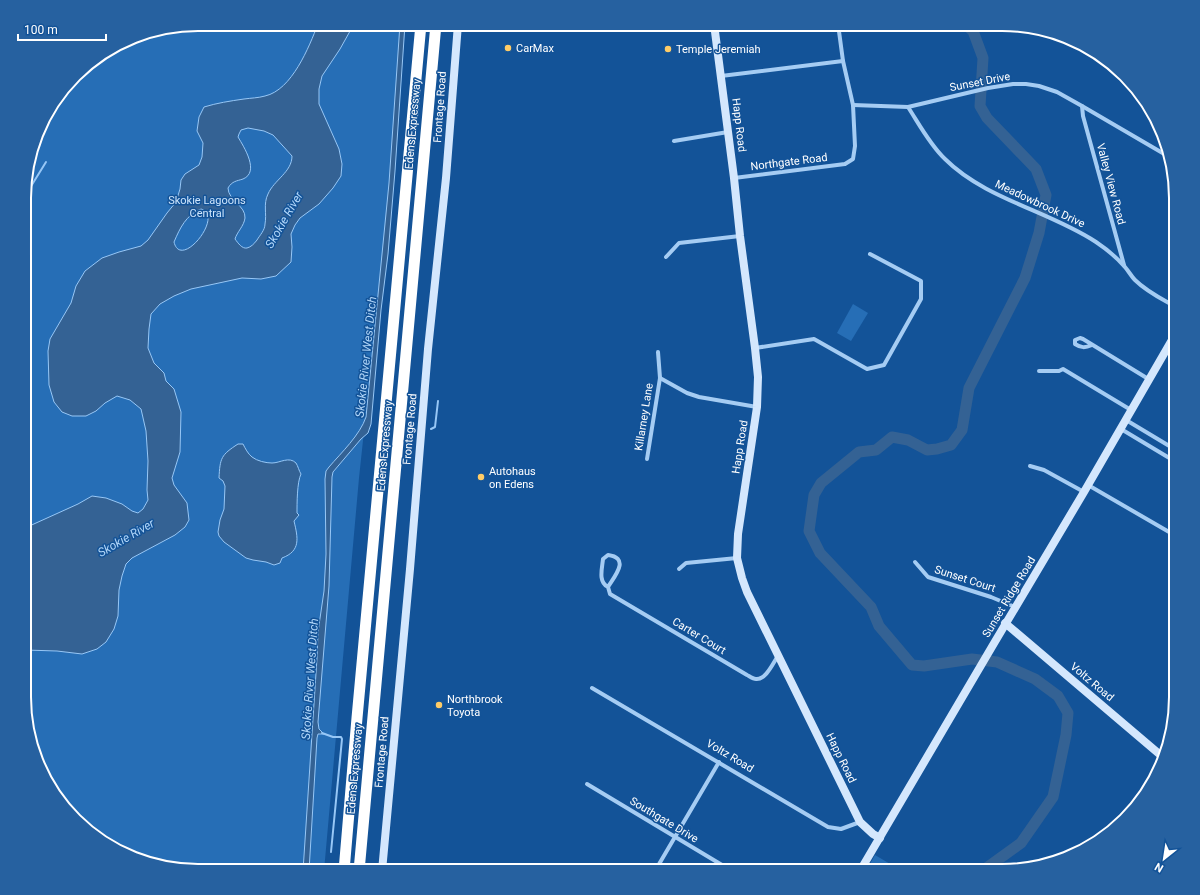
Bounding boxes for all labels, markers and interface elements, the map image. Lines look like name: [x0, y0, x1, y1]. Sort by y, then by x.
scale bar: [18, 16, 106, 42]
text: 100 m: [24, 23, 58, 37]
place label: CarMax: [516, 42, 554, 55]
marker: CarMax: [503, 43, 513, 53]
place label: Temple Jeremiah: [676, 43, 761, 56]
marker: Temple Jeremiah: [663, 44, 673, 54]
street label: Sunset Drive: [949, 70, 1011, 94]
street label: Frontage Road: [431, 71, 449, 143]
street label: Edens Expressway: [403, 77, 423, 170]
street label: Happ Road: [729, 97, 749, 153]
street label: Valley View Road: [1094, 142, 1128, 226]
street label: Northgate Road: [750, 151, 828, 173]
street label: Meadowbrook Drive: [993, 177, 1087, 231]
water label: Skokie River: [262, 188, 306, 251]
park label: Skokie Lagoons Central: [168, 194, 246, 220]
water label: Skokie River West Ditch: [353, 296, 379, 418]
street label: Killarney Lane: [632, 382, 656, 452]
street label: Frontage Road: [400, 393, 420, 465]
street label: Edens Expressway: [375, 399, 395, 492]
street label: Happ Road: [729, 419, 751, 475]
place label: Autohaus on Edens: [489, 465, 536, 491]
marker: Autohaus on Edens: [476, 472, 486, 482]
water label: Skokie River: [95, 516, 158, 560]
street label: Sunset Ridge Road: [980, 554, 1038, 640]
street label: Sunset Court: [933, 563, 998, 595]
street label: Carter Court: [670, 615, 728, 657]
water label: Skokie River West Ditch: [299, 618, 321, 740]
street label: Voltz Road: [1068, 660, 1116, 704]
place label: Northbrook Toyota: [447, 693, 503, 719]
marker: Northbrook Toyota: [434, 700, 444, 710]
street label: Frontage Road: [372, 716, 392, 788]
street label: Edens Expressway: [345, 722, 365, 815]
street label: Happ Road: [823, 731, 859, 785]
street label: Voltz Road: [704, 737, 756, 775]
street label: Southgate Drive: [627, 794, 701, 846]
north arrow: [1144, 839, 1184, 879]
text: N: [1152, 860, 1166, 875]

